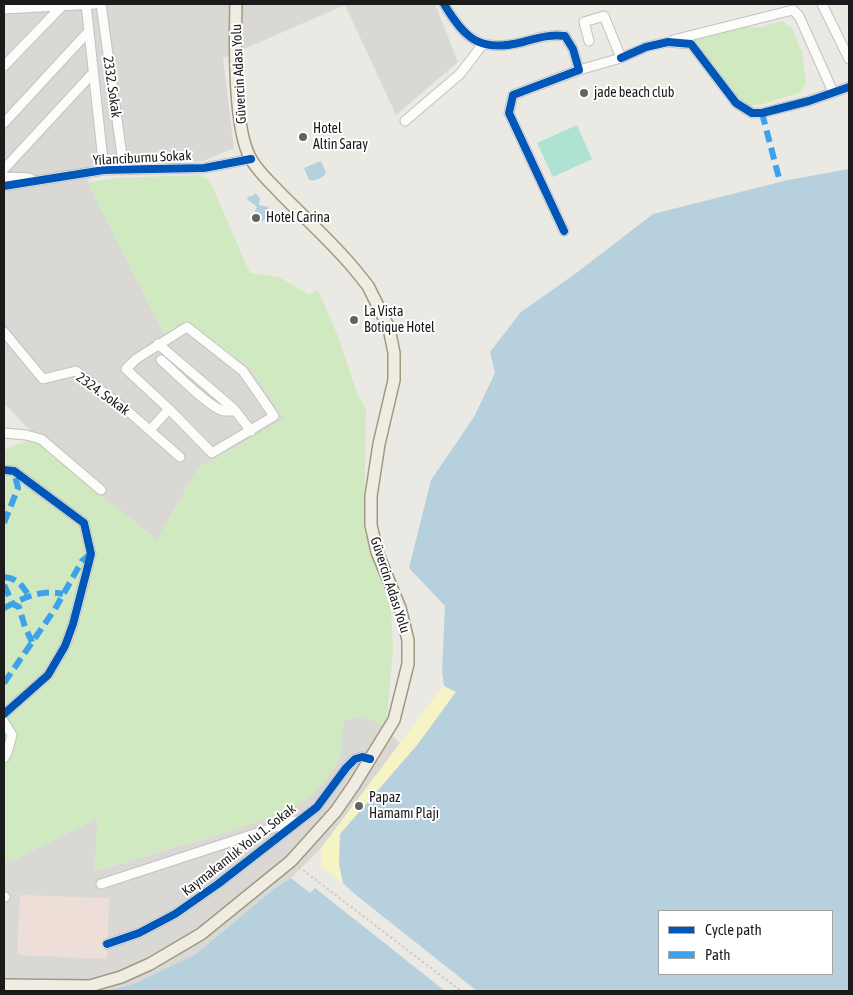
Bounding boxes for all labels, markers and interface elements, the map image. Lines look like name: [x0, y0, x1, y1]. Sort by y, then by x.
street label: Güvercin Adası Yolu: [228, 24, 250, 124]
street label: 2332. Sokak: [99, 55, 125, 119]
place label: jade beach club: [594, 85, 674, 101]
marker: jade beach club: [578, 87, 590, 99]
place label: Hotel Altin Saray: [313, 121, 368, 154]
marker: Hotel Altin Saray: [297, 131, 309, 143]
street label: Yilanciburnu Sokak: [92, 147, 192, 169]
place label: Hotel Carina: [266, 210, 330, 226]
marker: Hotel Carina: [250, 212, 262, 224]
place label: La Vista Botique Hotel: [364, 304, 435, 336]
marker: La Vista Botique Hotel: [348, 314, 360, 326]
street label: 2324. Sokak: [73, 369, 133, 419]
street label: Güvercin Adası Yolu: [367, 535, 413, 635]
place label: Papaz Hamamı Plajı: [369, 790, 439, 822]
street label: Kaymakamlık Yolu 1. Sokak: [179, 800, 299, 900]
marker: Papaz Hamamı Plajı: [353, 800, 365, 812]
legend: [658, 910, 833, 975]
text: Cycle path: [705, 921, 762, 938]
text: Path: [705, 946, 731, 963]

